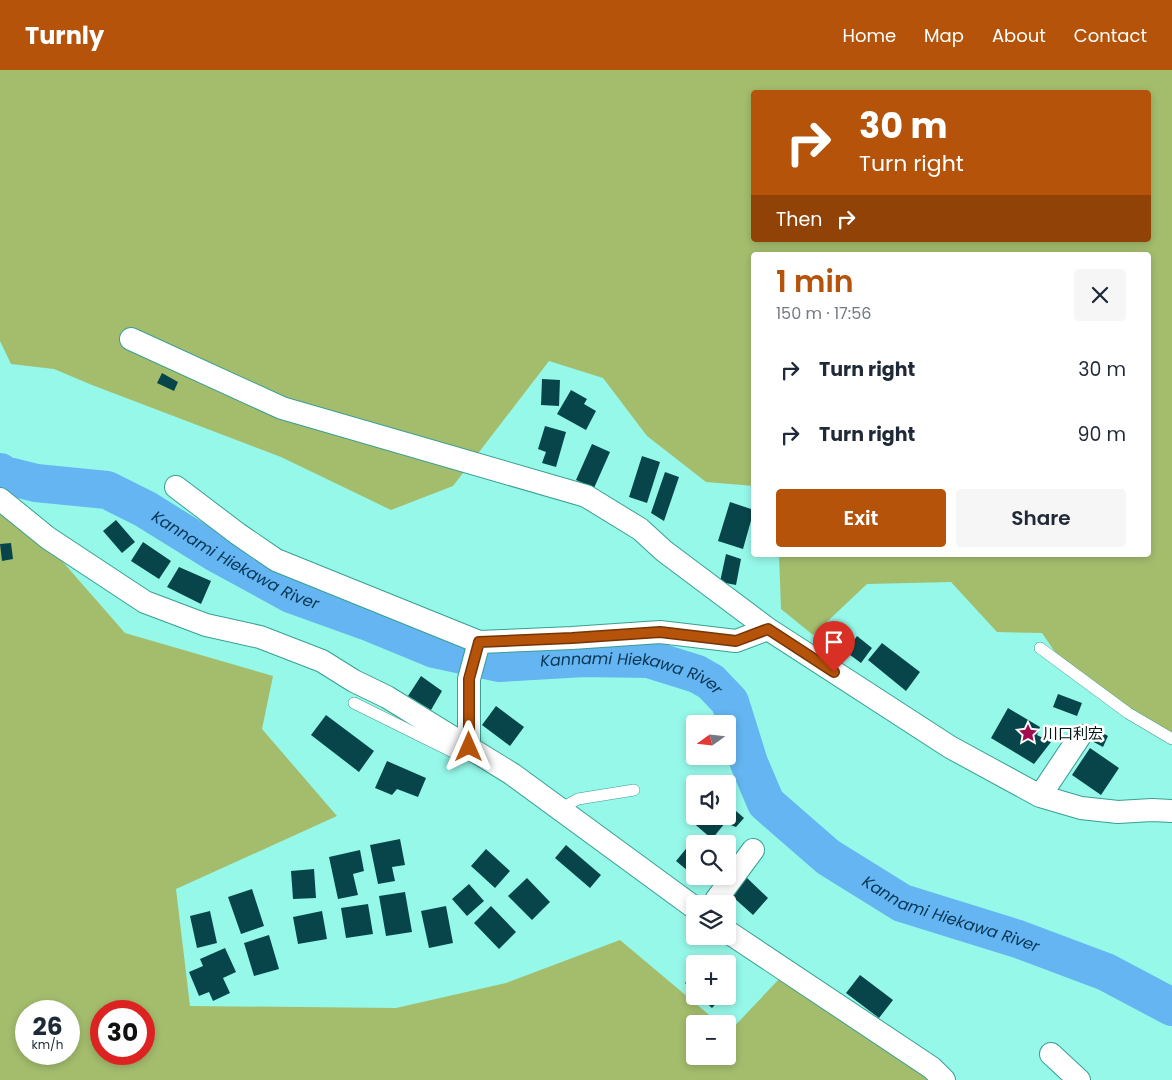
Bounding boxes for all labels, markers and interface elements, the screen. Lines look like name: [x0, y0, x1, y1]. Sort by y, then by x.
text: Turnly: [25, 19, 104, 52]
text: Home: [842, 23, 896, 48]
text: Map: [924, 23, 964, 48]
text: About: [992, 23, 1046, 48]
text: Contact: [1074, 23, 1147, 48]
text: 30 m: [859, 101, 947, 150]
icon: right: [776, 110, 841, 175]
text: Turn right: [859, 148, 964, 179]
icon: right: [832, 205, 860, 233]
text: Then: [776, 206, 822, 233]
text: 1 min: [776, 260, 854, 303]
button: close: [1074, 269, 1126, 321]
text: 150 m · 17:56: [776, 302, 871, 325]
icon: right: [776, 356, 804, 384]
text: Turn right: [819, 356, 915, 383]
text: 30 m: [1078, 356, 1126, 383]
icon: right: [776, 421, 804, 449]
text: Turn right: [819, 421, 915, 448]
text: 90 m: [1077, 421, 1126, 448]
button: Exit: [776, 489, 946, 547]
button: Share: [956, 489, 1126, 547]
water label: Kannami Hiekawa River: [148, 505, 323, 615]
pin: [813, 621, 855, 672]
icon: arrive: [820, 628, 848, 656]
water label: Kannami Hiekawa River: [540, 646, 729, 700]
north arrow: [686, 715, 736, 765]
map controls: [686, 715, 736, 1065]
position arrow: [442, 720, 494, 772]
place icon: 川口利宏: [1017, 722, 1039, 744]
place label: 川口利宏: [1043, 723, 1103, 744]
button: sound: [686, 775, 736, 825]
button: search: [686, 835, 736, 885]
water label: Kannami Hiekawa River: [858, 870, 1044, 958]
button: layers: [686, 895, 736, 945]
button: +: [686, 955, 736, 1005]
speed limit sign: 30: [90, 1000, 155, 1065]
text: 26: [32, 1009, 63, 1044]
button: −: [686, 1015, 736, 1065]
text: km/h: [32, 1036, 63, 1053]

